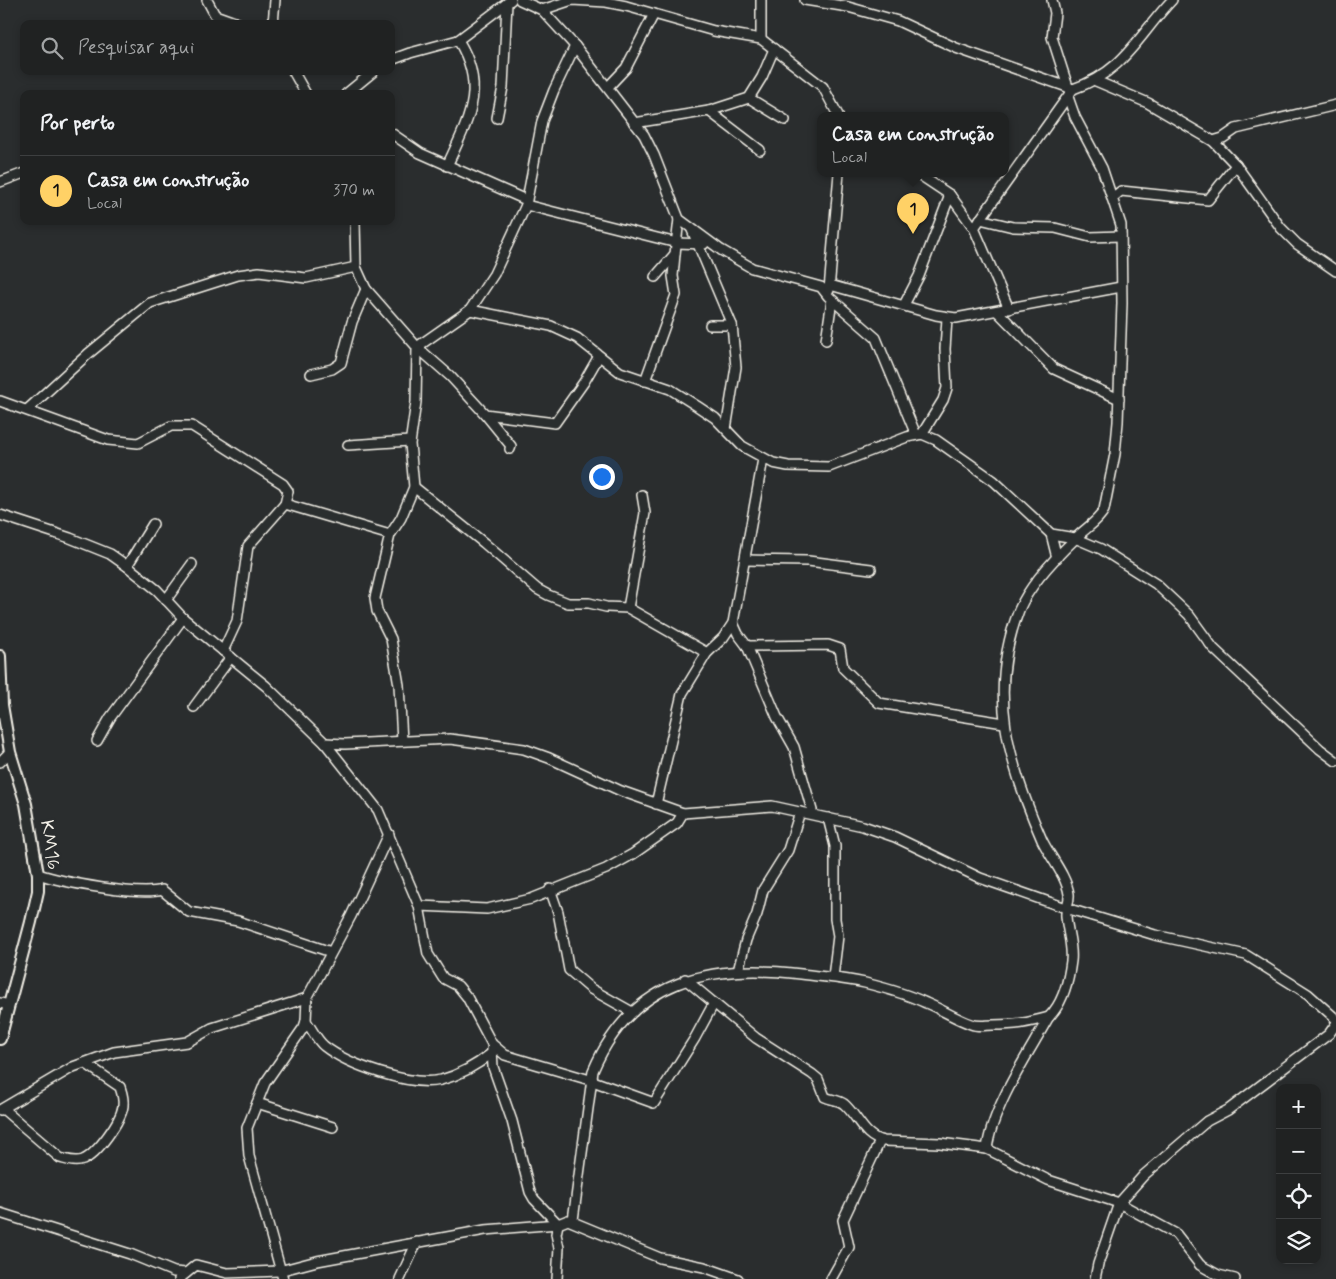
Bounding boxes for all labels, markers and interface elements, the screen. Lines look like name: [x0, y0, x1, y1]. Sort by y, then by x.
search box: [20, 20, 395, 75]
icon: search: [38, 34, 66, 62]
text: Pesquisar aqui: [78, 35, 194, 60]
text: Por perto: [40, 109, 115, 137]
popup: [817, 112, 1009, 177]
text: Casa em construção: [832, 122, 994, 147]
text: Local: [832, 147, 867, 168]
text: Casa em construção: [87, 168, 249, 193]
text: 1: [52, 180, 60, 201]
text: 370 m: [333, 180, 375, 201]
text: Local: [87, 193, 122, 214]
pin: 1: [897, 193, 929, 234]
your location: [589, 464, 615, 490]
street label: KM16: [34, 818, 66, 872]
map controls: [1276, 1084, 1321, 1264]
button: +: [1276, 1084, 1321, 1129]
button: −: [1276, 1129, 1321, 1174]
button: locate: [1276, 1174, 1321, 1219]
button: layers: [1276, 1219, 1321, 1264]

